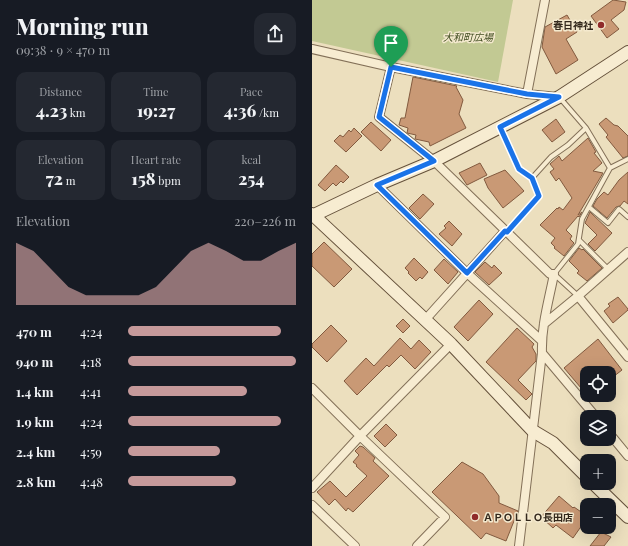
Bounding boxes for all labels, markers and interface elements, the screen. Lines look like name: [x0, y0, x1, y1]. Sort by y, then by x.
text: Morning run: [16, 11, 149, 41]
button: share: [254, 13, 296, 55]
place label: 春日神社: [553, 18, 594, 32]
marker: 春日神社: [596, 20, 606, 30]
pin: [374, 26, 408, 67]
park label: 大和町広場: [443, 30, 494, 44]
icon: arrive: [380, 32, 402, 54]
text: 09:38 · 9 × 470 m: [16, 41, 110, 58]
text: Distance: [39, 84, 82, 99]
text: Time: [143, 84, 169, 99]
text: Pace: [240, 84, 263, 99]
text: 4.23: [36, 99, 67, 121]
text: 19:27: [137, 99, 175, 121]
text: 4:36: [224, 99, 256, 121]
text: km: [67, 105, 86, 120]
text: /km: [256, 105, 279, 120]
text: Elevation: [38, 152, 84, 167]
text: Heart rate: [131, 152, 181, 167]
text: kcal: [241, 152, 261, 167]
text: 72: [46, 167, 63, 189]
text: 158: [131, 167, 156, 189]
text: 254: [238, 167, 265, 189]
text: m: [63, 173, 76, 188]
text: bpm: [156, 173, 181, 188]
text: Elevation: [16, 212, 70, 229]
text: 220–226 m: [234, 212, 296, 229]
text: 470 m: [16, 323, 52, 340]
text: 4:24: [80, 323, 103, 340]
text: 940 m: [16, 353, 53, 370]
text: 4:18: [80, 353, 101, 370]
map controls: [580, 366, 616, 534]
button: locate: [580, 366, 616, 402]
text: 1.4 km: [16, 383, 53, 400]
text: 4:41: [80, 383, 101, 400]
button: layers: [580, 410, 616, 446]
text: 1.9 km: [16, 413, 54, 430]
text: 4:24: [80, 413, 103, 430]
text: 2.4 km: [16, 443, 55, 460]
text: 4:59: [80, 443, 102, 460]
button: +: [580, 454, 616, 490]
text: 2.8 km: [16, 473, 56, 490]
text: 4:48: [80, 473, 103, 490]
button: −: [580, 498, 616, 534]
place label: ＡＰＯＬＬＯ長田店: [483, 510, 573, 524]
marker: ＡＰＯＬＬＯ長田店: [470, 512, 480, 522]

